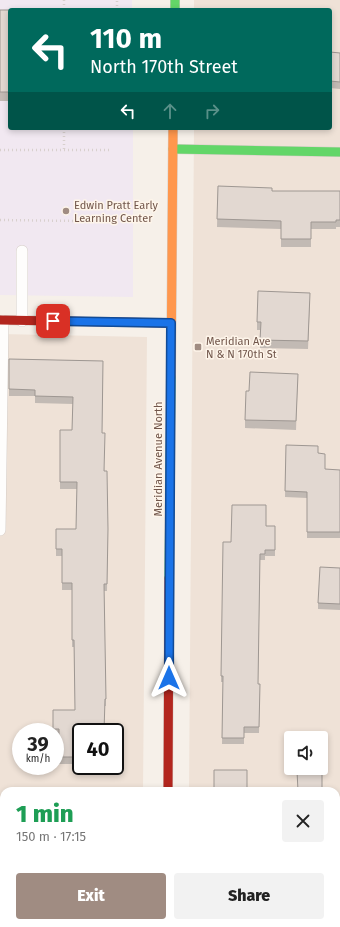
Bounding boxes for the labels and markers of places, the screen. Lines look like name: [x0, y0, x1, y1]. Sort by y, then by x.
place label: Edwin Pratt Early Learning Center: [74, 199, 159, 225]
marker: Edwin Pratt Early Learning Center: [61, 206, 71, 216]
pin: [36, 304, 70, 338]
place label: Meridian Ave N & N 170th St: [206, 335, 277, 361]
marker: Meridian Ave N & N 170th St: [193, 342, 203, 352]

